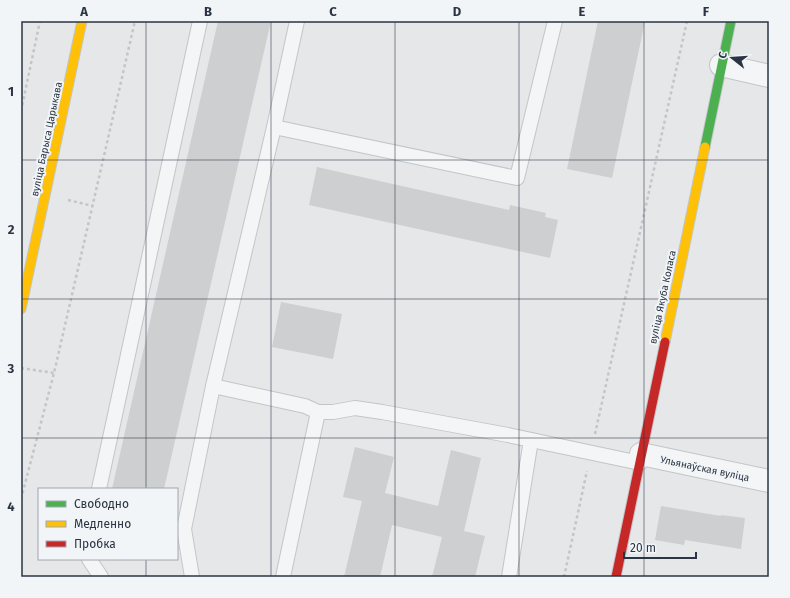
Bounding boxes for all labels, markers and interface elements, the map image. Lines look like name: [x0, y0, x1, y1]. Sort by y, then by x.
text: A: [79, 4, 88, 19]
text: B: [204, 4, 212, 19]
text: C: [329, 4, 337, 19]
text: D: [453, 4, 462, 19]
text: E: [579, 4, 586, 19]
text: F: [703, 4, 710, 19]
north arrow: [712, 38, 752, 78]
text: С: [716, 50, 730, 60]
street label: вуліца Барыса Царыкава: [28, 81, 65, 198]
text: 1: [8, 84, 14, 99]
text: 2: [8, 222, 15, 237]
street label: вуліца Якуба Коласа: [646, 249, 679, 345]
text: 3: [7, 361, 15, 376]
street label: Ульянаўская вуліца: [659, 453, 751, 484]
legend: [38, 488, 178, 560]
text: Свободно: [74, 497, 129, 511]
text: 4: [7, 499, 15, 514]
text: Медленно: [74, 517, 131, 531]
scale bar: [624, 534, 696, 560]
text: Пробка: [74, 537, 116, 551]
text: 20 m: [630, 541, 656, 555]

